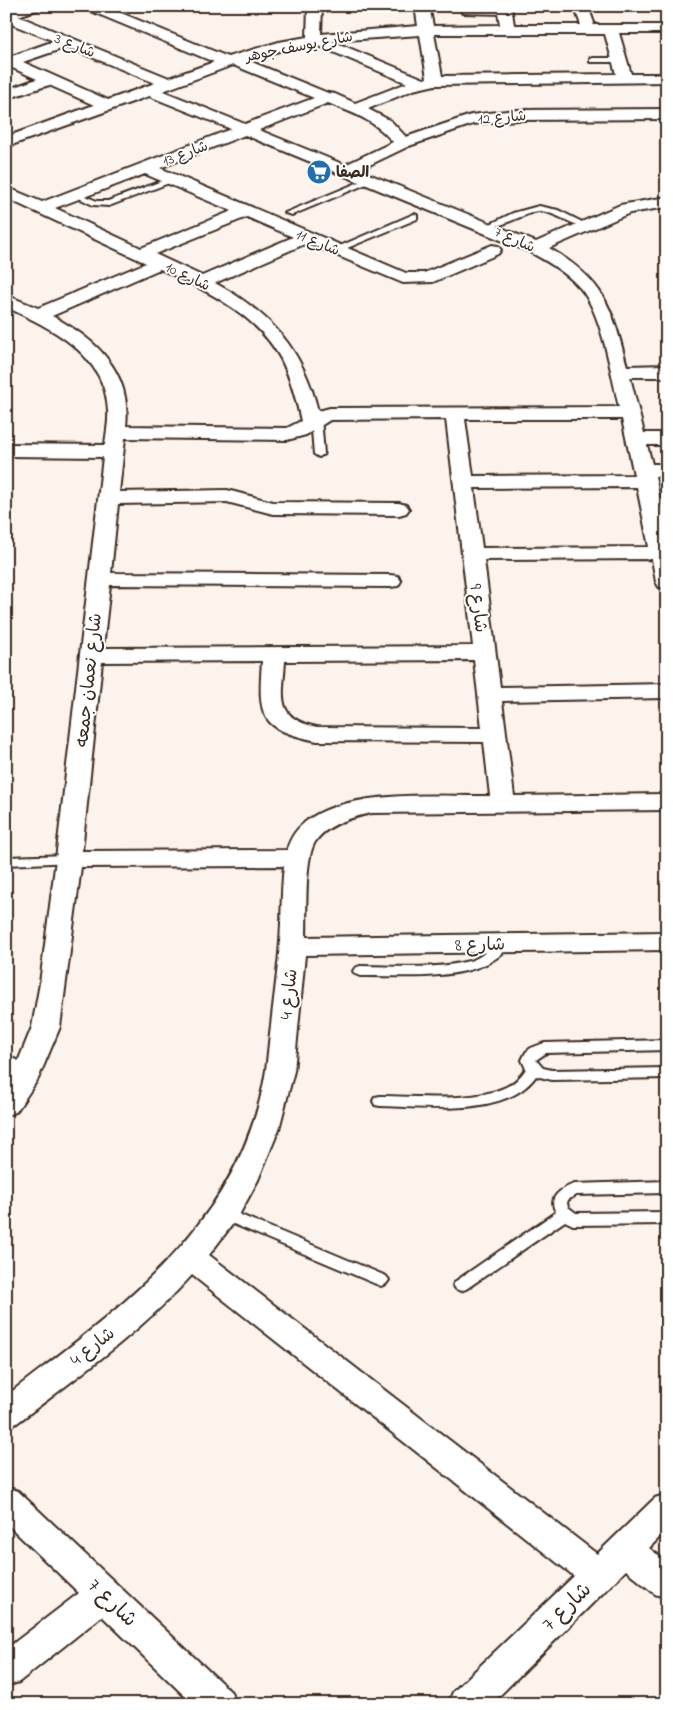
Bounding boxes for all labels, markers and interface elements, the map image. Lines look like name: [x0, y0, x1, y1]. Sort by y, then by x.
street label: شارع يوسف جوهر: [242, 26, 355, 69]
street label: شارع 3: [51, 28, 98, 64]
street label: شارع 12: [477, 105, 527, 131]
street label: شارع 13: [159, 135, 211, 173]
supermarket icon: الصفا: [306, 159, 332, 185]
place label: الصفا: [336, 162, 369, 184]
street label: شارع 7: [491, 221, 538, 259]
street label: شارع 11: [292, 224, 343, 262]
street label: شارع 10: [161, 257, 214, 297]
street label: شارع 9: [461, 582, 493, 634]
street label: شارع نعمان جمعه: [70, 612, 110, 748]
street label: شارع 8: [455, 933, 505, 959]
street label: شارع 4: [274, 968, 306, 1021]
street label: شارع 4: [65, 1322, 121, 1373]
street label: شارع 7: [80, 1572, 143, 1635]
street label: شارع 7: [536, 1576, 599, 1639]

